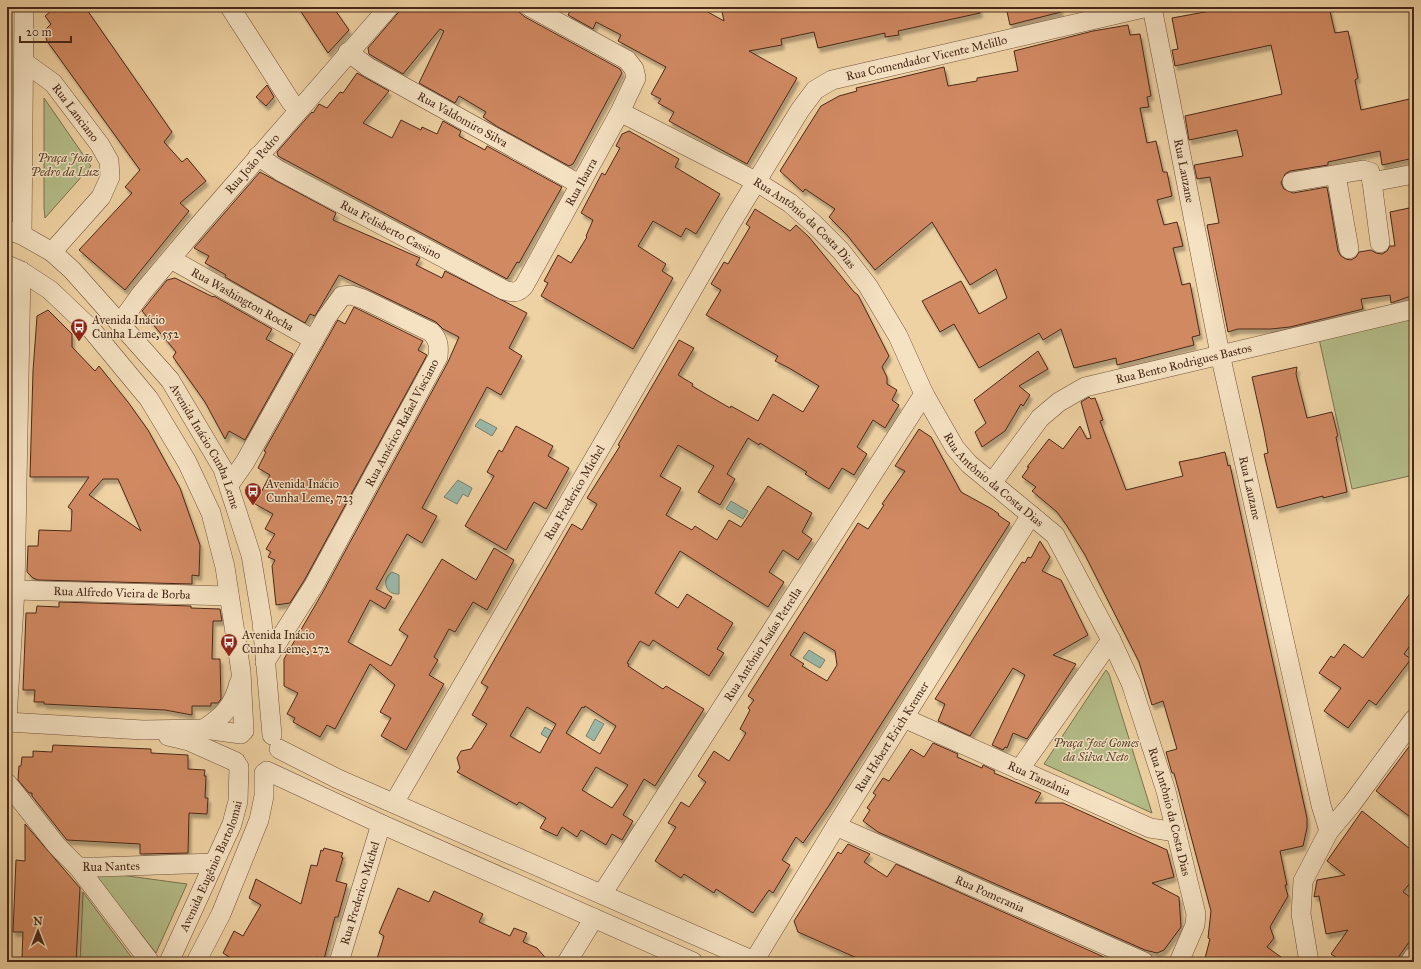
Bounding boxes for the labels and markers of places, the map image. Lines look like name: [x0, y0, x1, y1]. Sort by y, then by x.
place label: Avenida Inácio Cunha Leme, 552: [91, 313, 179, 341]
bus stop icon: Avenida Inácio Cunha Leme, 552: [69, 317, 89, 342]
place label: Avenida Inácio Cunha Leme, 723: [265, 477, 353, 505]
bus stop icon: Avenida Inácio Cunha Leme, 723: [243, 481, 263, 506]
place label: Avenida Inácio Cunha Leme, 272: [241, 628, 330, 656]
bus stop icon: Avenida Inácio Cunha Leme, 272: [219, 632, 239, 657]

